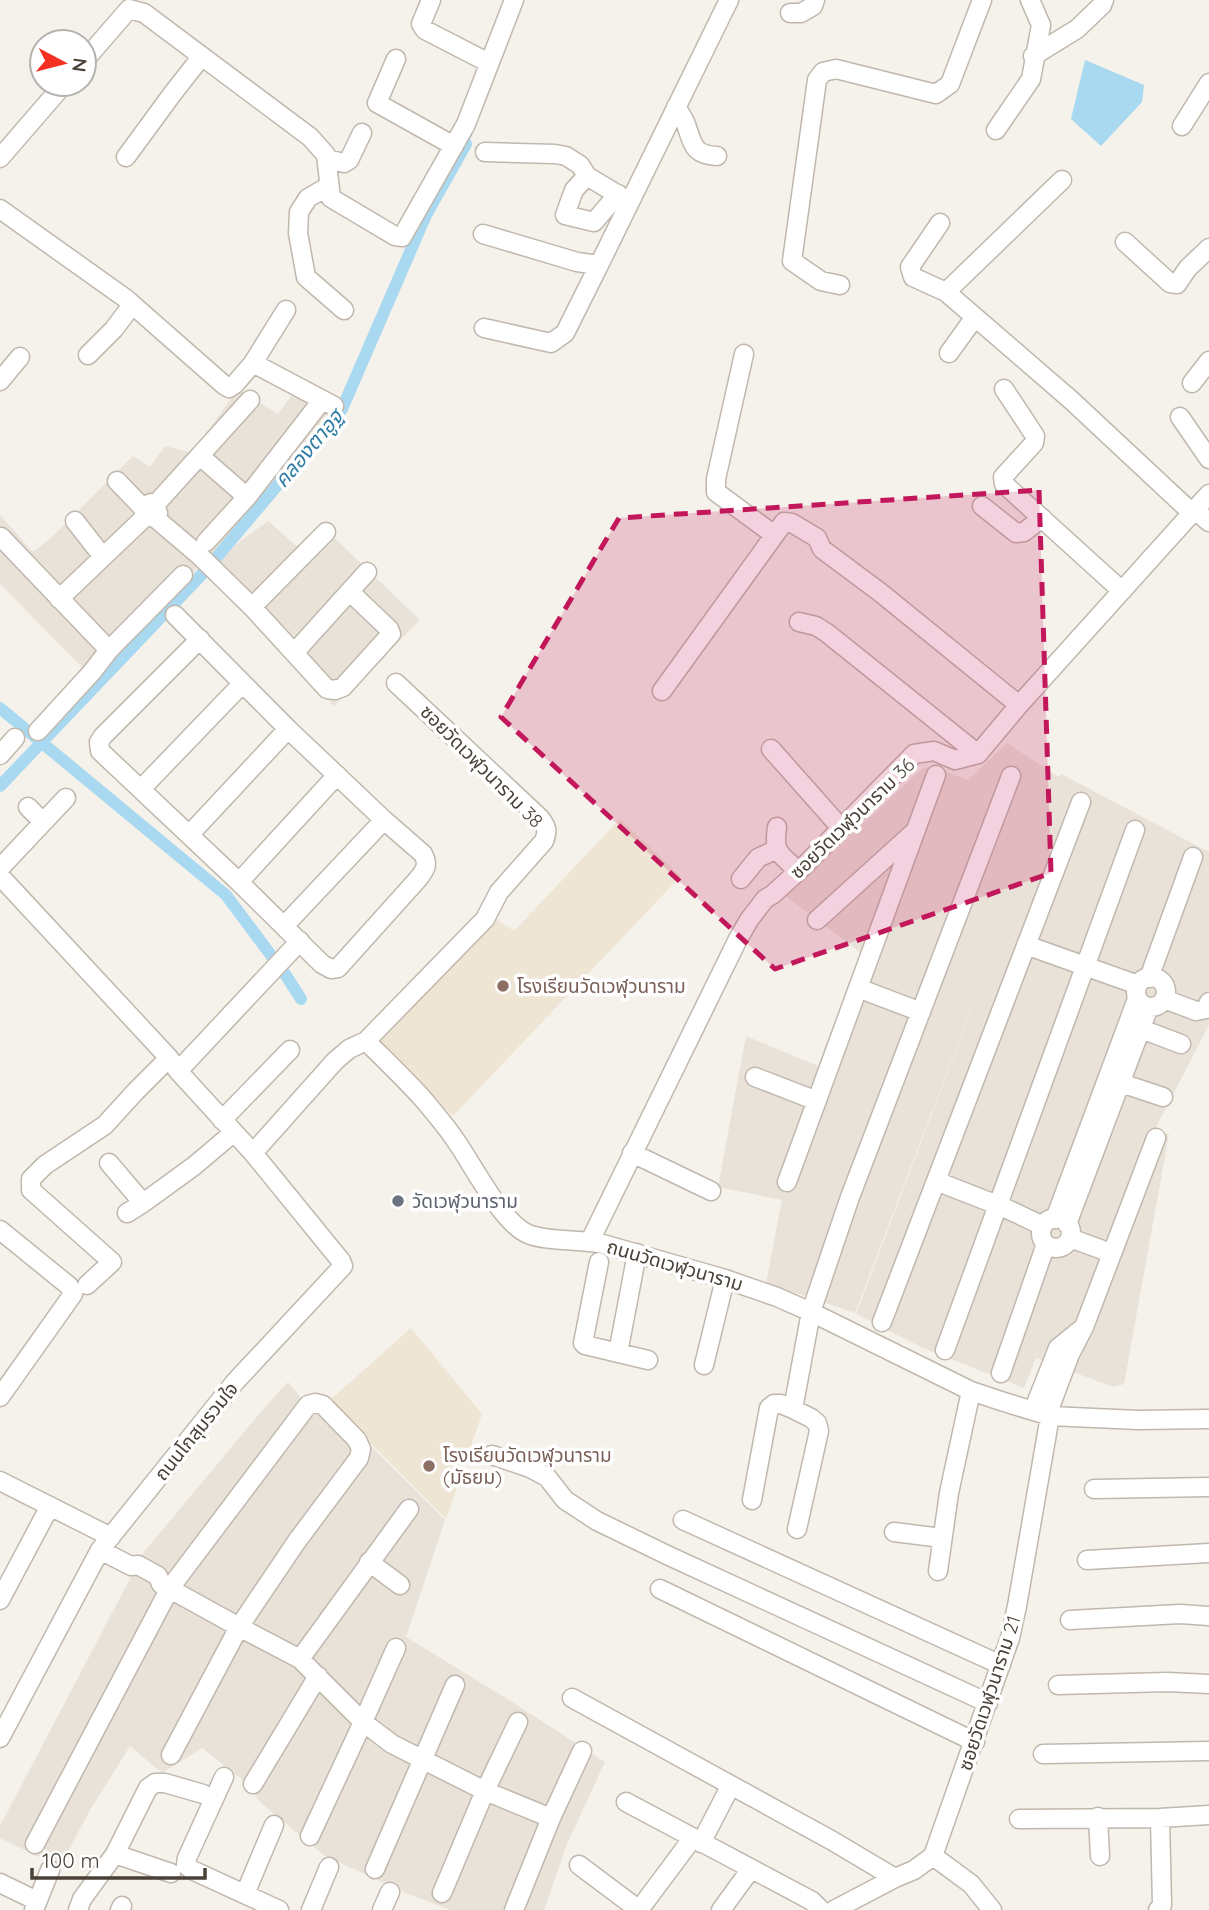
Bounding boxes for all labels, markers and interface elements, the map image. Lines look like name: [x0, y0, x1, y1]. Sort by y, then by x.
north arrow: [28, 28, 98, 98]
text: N: [67, 57, 93, 73]
water label: คลองตาอูฐ: [268, 402, 350, 493]
street label: ซอยวัดเวฬุวนาราม 38: [416, 700, 548, 832]
street label: ซอยวัดเวฬุวนาราม 36: [785, 752, 919, 884]
place label: โรงเรียนวัดเวฬุวนาราม: [517, 974, 686, 998]
marker: โรงเรียนวัดเวฬุวนาราม: [495, 978, 511, 994]
place label: วัดเวฬุวนาราม: [412, 1189, 518, 1213]
marker: วัดเวฬุวนาราม: [390, 1193, 406, 1209]
street label: ถนนวัดเวฬุวนาราม: [604, 1234, 746, 1296]
street label: ถนนโกสุมรวมใจ: [149, 1377, 243, 1485]
place label: โรงเรียนวัดเวฬุวนาราม (มัธยม): [443, 1443, 612, 1489]
marker: โรงเรียนวัดเวฬุวนาราม (มัธยม): [421, 1458, 437, 1474]
street label: ซอยวัดเวฬุวนาราม 21: [953, 1613, 1025, 1773]
scale bar: [32, 1836, 205, 1880]
text: 100 m: [42, 1847, 100, 1873]

